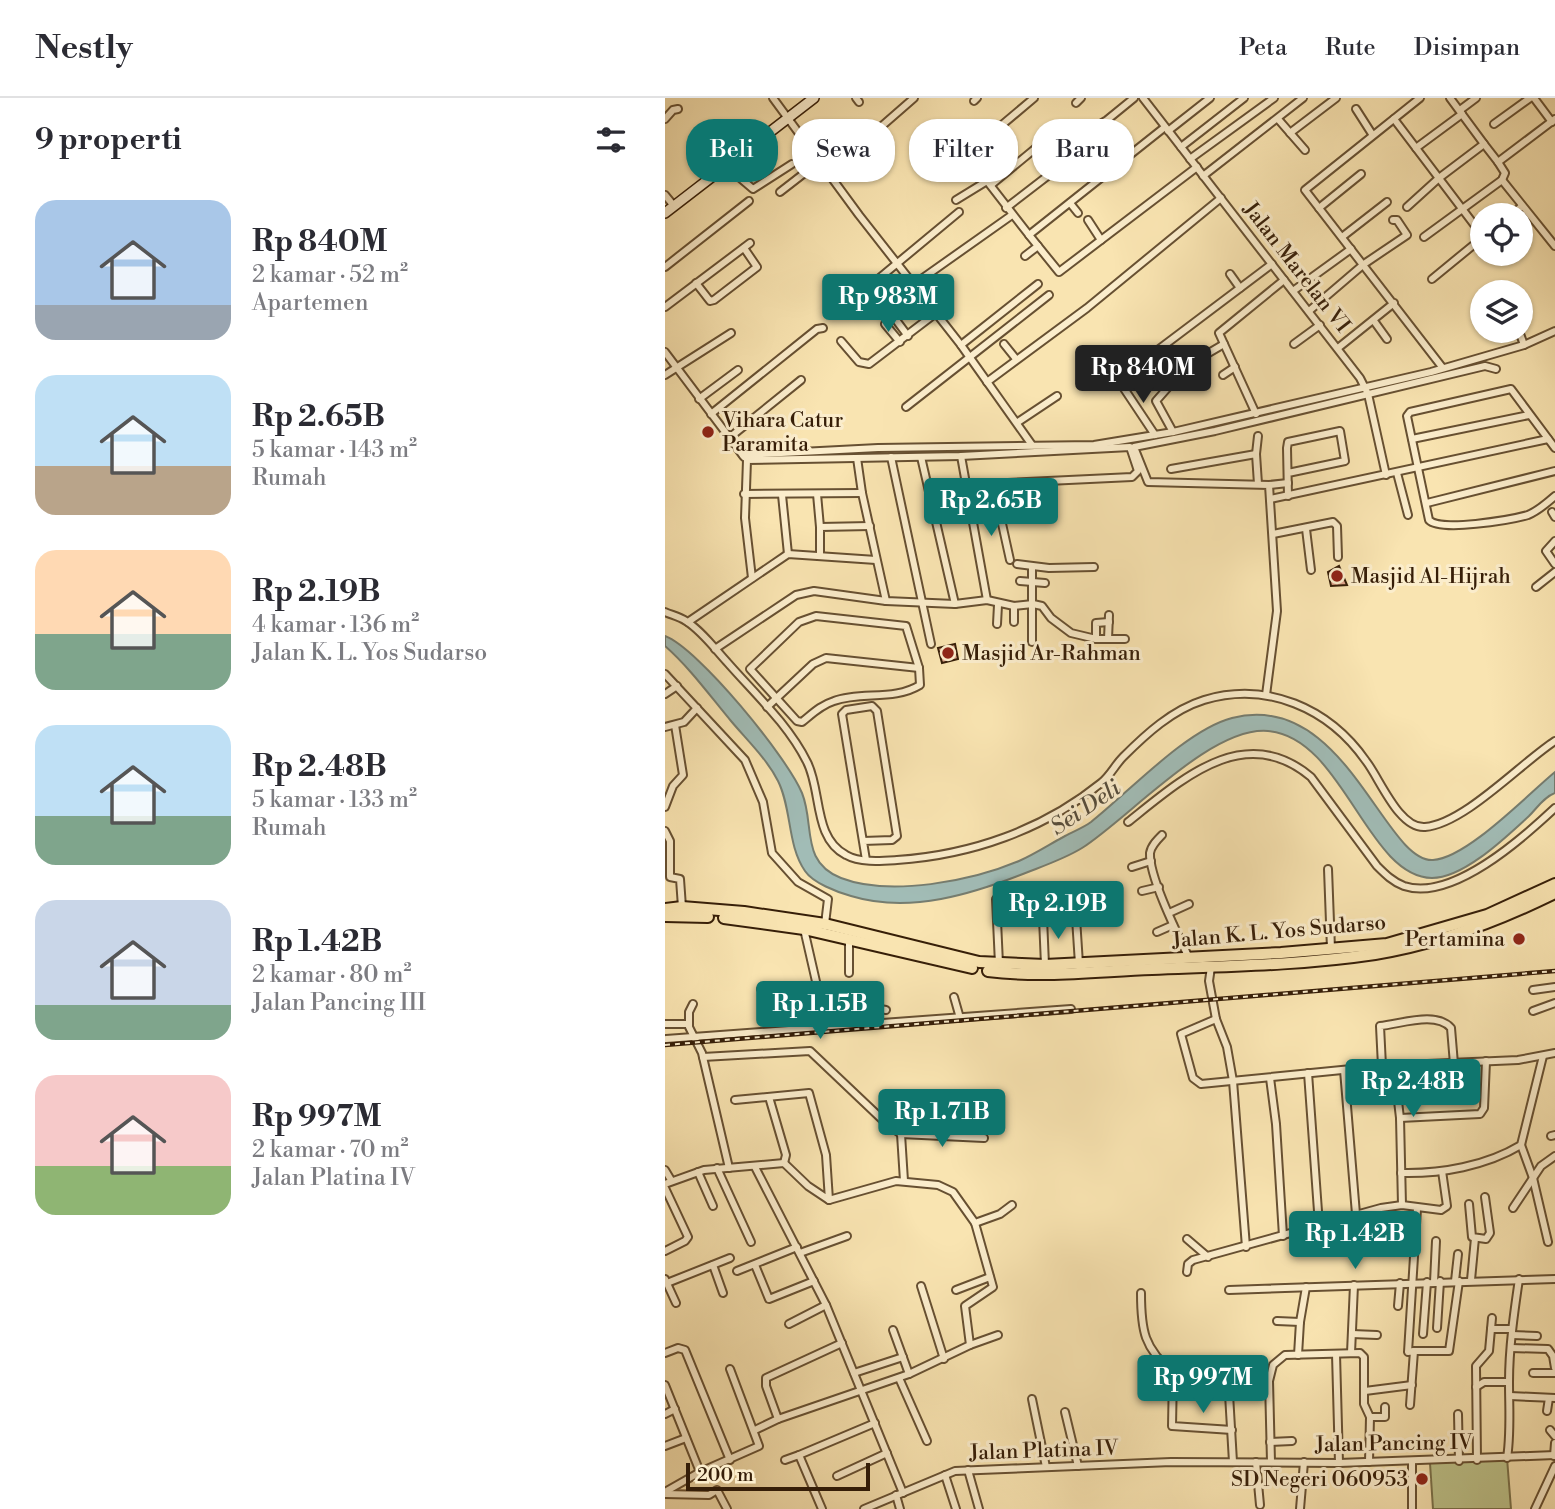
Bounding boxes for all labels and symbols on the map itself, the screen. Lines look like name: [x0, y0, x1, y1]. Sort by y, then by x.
street label: Jalan Marelan VI: [1237, 196, 1355, 338]
pin: Rp 983M: [823, 274, 953, 334]
pin: Rp 840M: [1078, 345, 1208, 405]
place label: Vihara Catur Paramita: [721, 408, 843, 458]
marker: Vihara Catur Paramita: [700, 424, 716, 440]
pin: Rp 2.65B: [919, 478, 1063, 538]
place label: Masjid Al-Hijrah: [1351, 564, 1511, 590]
marker: Masjid Al-Hijrah: [1329, 568, 1345, 584]
place label: Masjid Ar-Rahman: [962, 641, 1141, 667]
marker: Masjid Ar-Rahman: [940, 645, 956, 661]
water label: Sei Deli: [1045, 774, 1127, 841]
pin: Rp 2.19B: [986, 882, 1130, 941]
street label: Jalan K. L. Yos Sudarso: [1170, 910, 1387, 954]
place label: Pertamina: [1405, 927, 1505, 953]
marker: Pertamina: [1511, 931, 1527, 947]
pin: Rp 1.15B: [748, 982, 892, 1041]
pin: Rp 2.48B: [1341, 1060, 1485, 1119]
pin: Rp 1.71B: [870, 1090, 1014, 1149]
pin: Rp 1.42B: [1283, 1212, 1427, 1271]
pin: Rp 997M: [1138, 1356, 1268, 1415]
street label: Jalan Pancing IV: [1314, 1430, 1474, 1458]
street label: Jalan Platina IV: [968, 1435, 1120, 1467]
scale bar: [686, 1460, 870, 1492]
place label: SD Negeri 060953: [1231, 1467, 1408, 1493]
marker: SD Negeri 060953: [1414, 1471, 1430, 1487]

